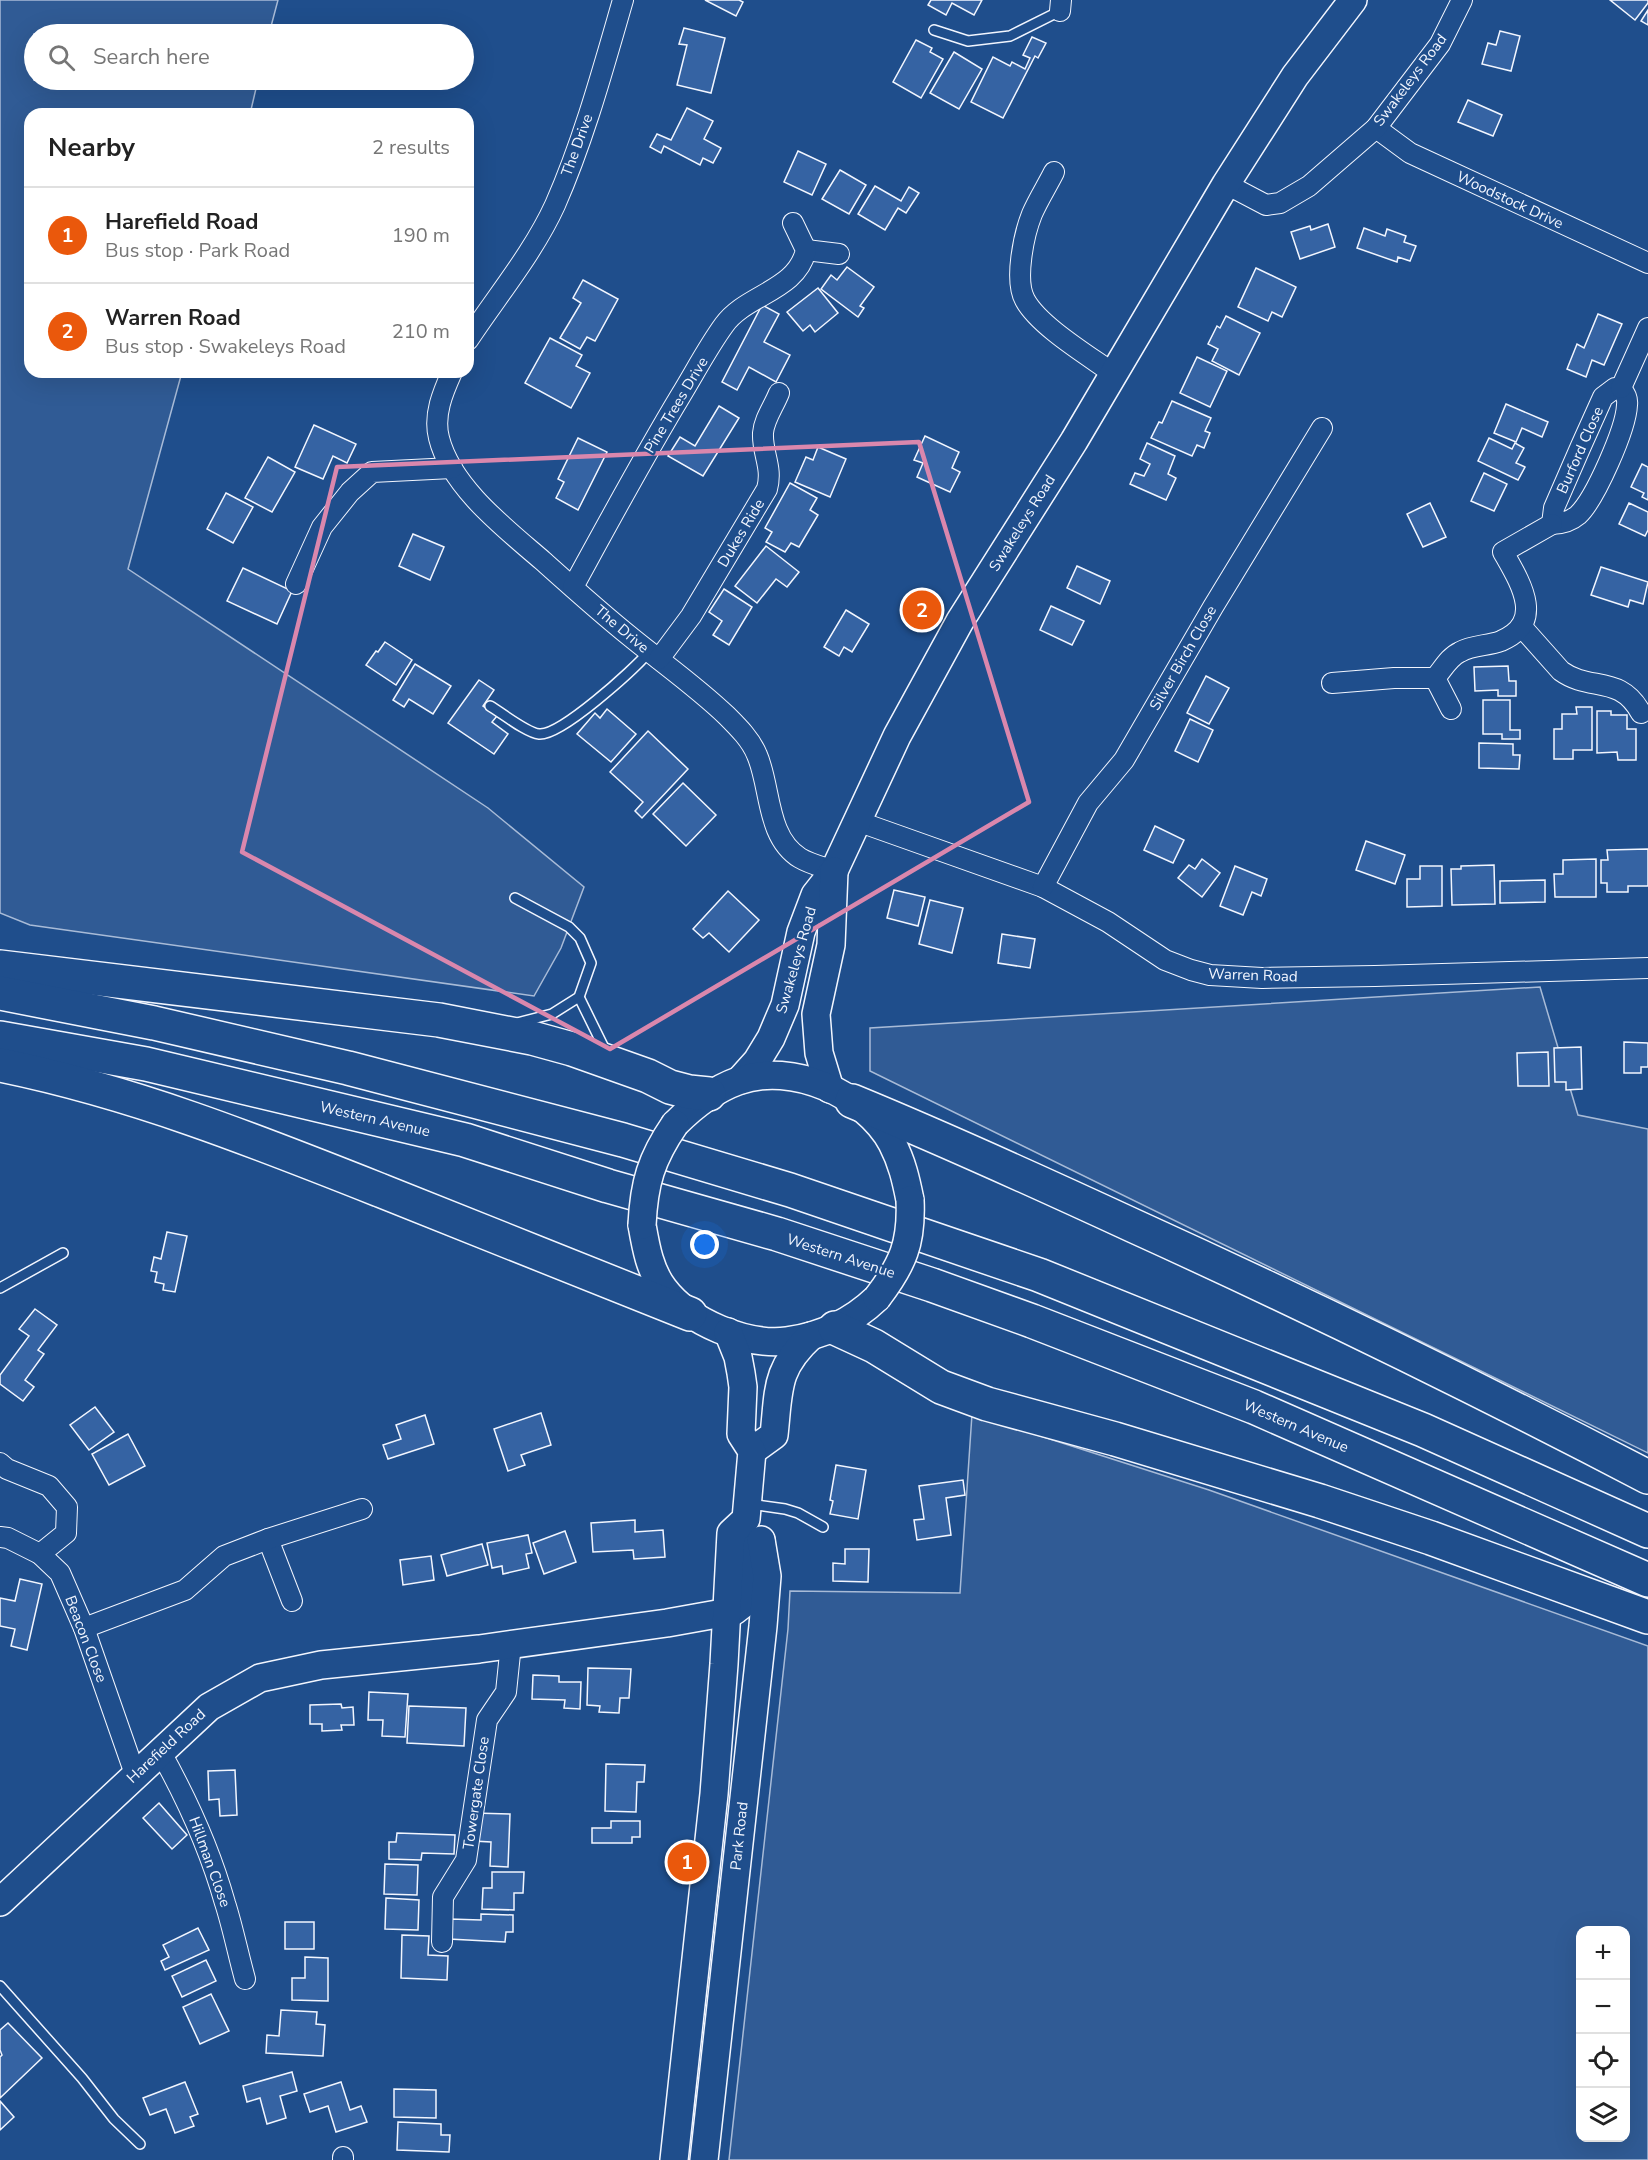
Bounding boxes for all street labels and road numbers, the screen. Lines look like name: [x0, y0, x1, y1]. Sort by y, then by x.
street label: Swakeleys Road: [1369, 30, 1451, 130]
street label: The Drive: [556, 111, 598, 179]
street label: Woodstock Drive: [1453, 167, 1567, 233]
street label: Pine Trees Drive: [639, 353, 713, 457]
street label: Burford Close: [1552, 403, 1608, 497]
street label: Swakeleys Road: [984, 471, 1060, 575]
street label: Dukes Ride: [713, 495, 769, 571]
street label: The Drive: [591, 600, 653, 658]
street label: Silver Birch Close: [1145, 602, 1221, 714]
street label: Swakeleys Road: [771, 904, 821, 1016]
street label: Warren Road: [1208, 963, 1298, 987]
street label: Western Avenue: [318, 1097, 432, 1141]
street label: Western Avenue: [784, 1229, 898, 1283]
street label: Western Avenue: [1240, 1395, 1352, 1457]
street label: Beacon Close: [60, 1593, 112, 1685]
street label: Harefield Road: [122, 1704, 210, 1788]
street label: Towergate Close: [458, 1735, 494, 1851]
street label: Park Road: [725, 1801, 753, 1871]
street label: Hillman Close: [184, 1814, 236, 1910]

